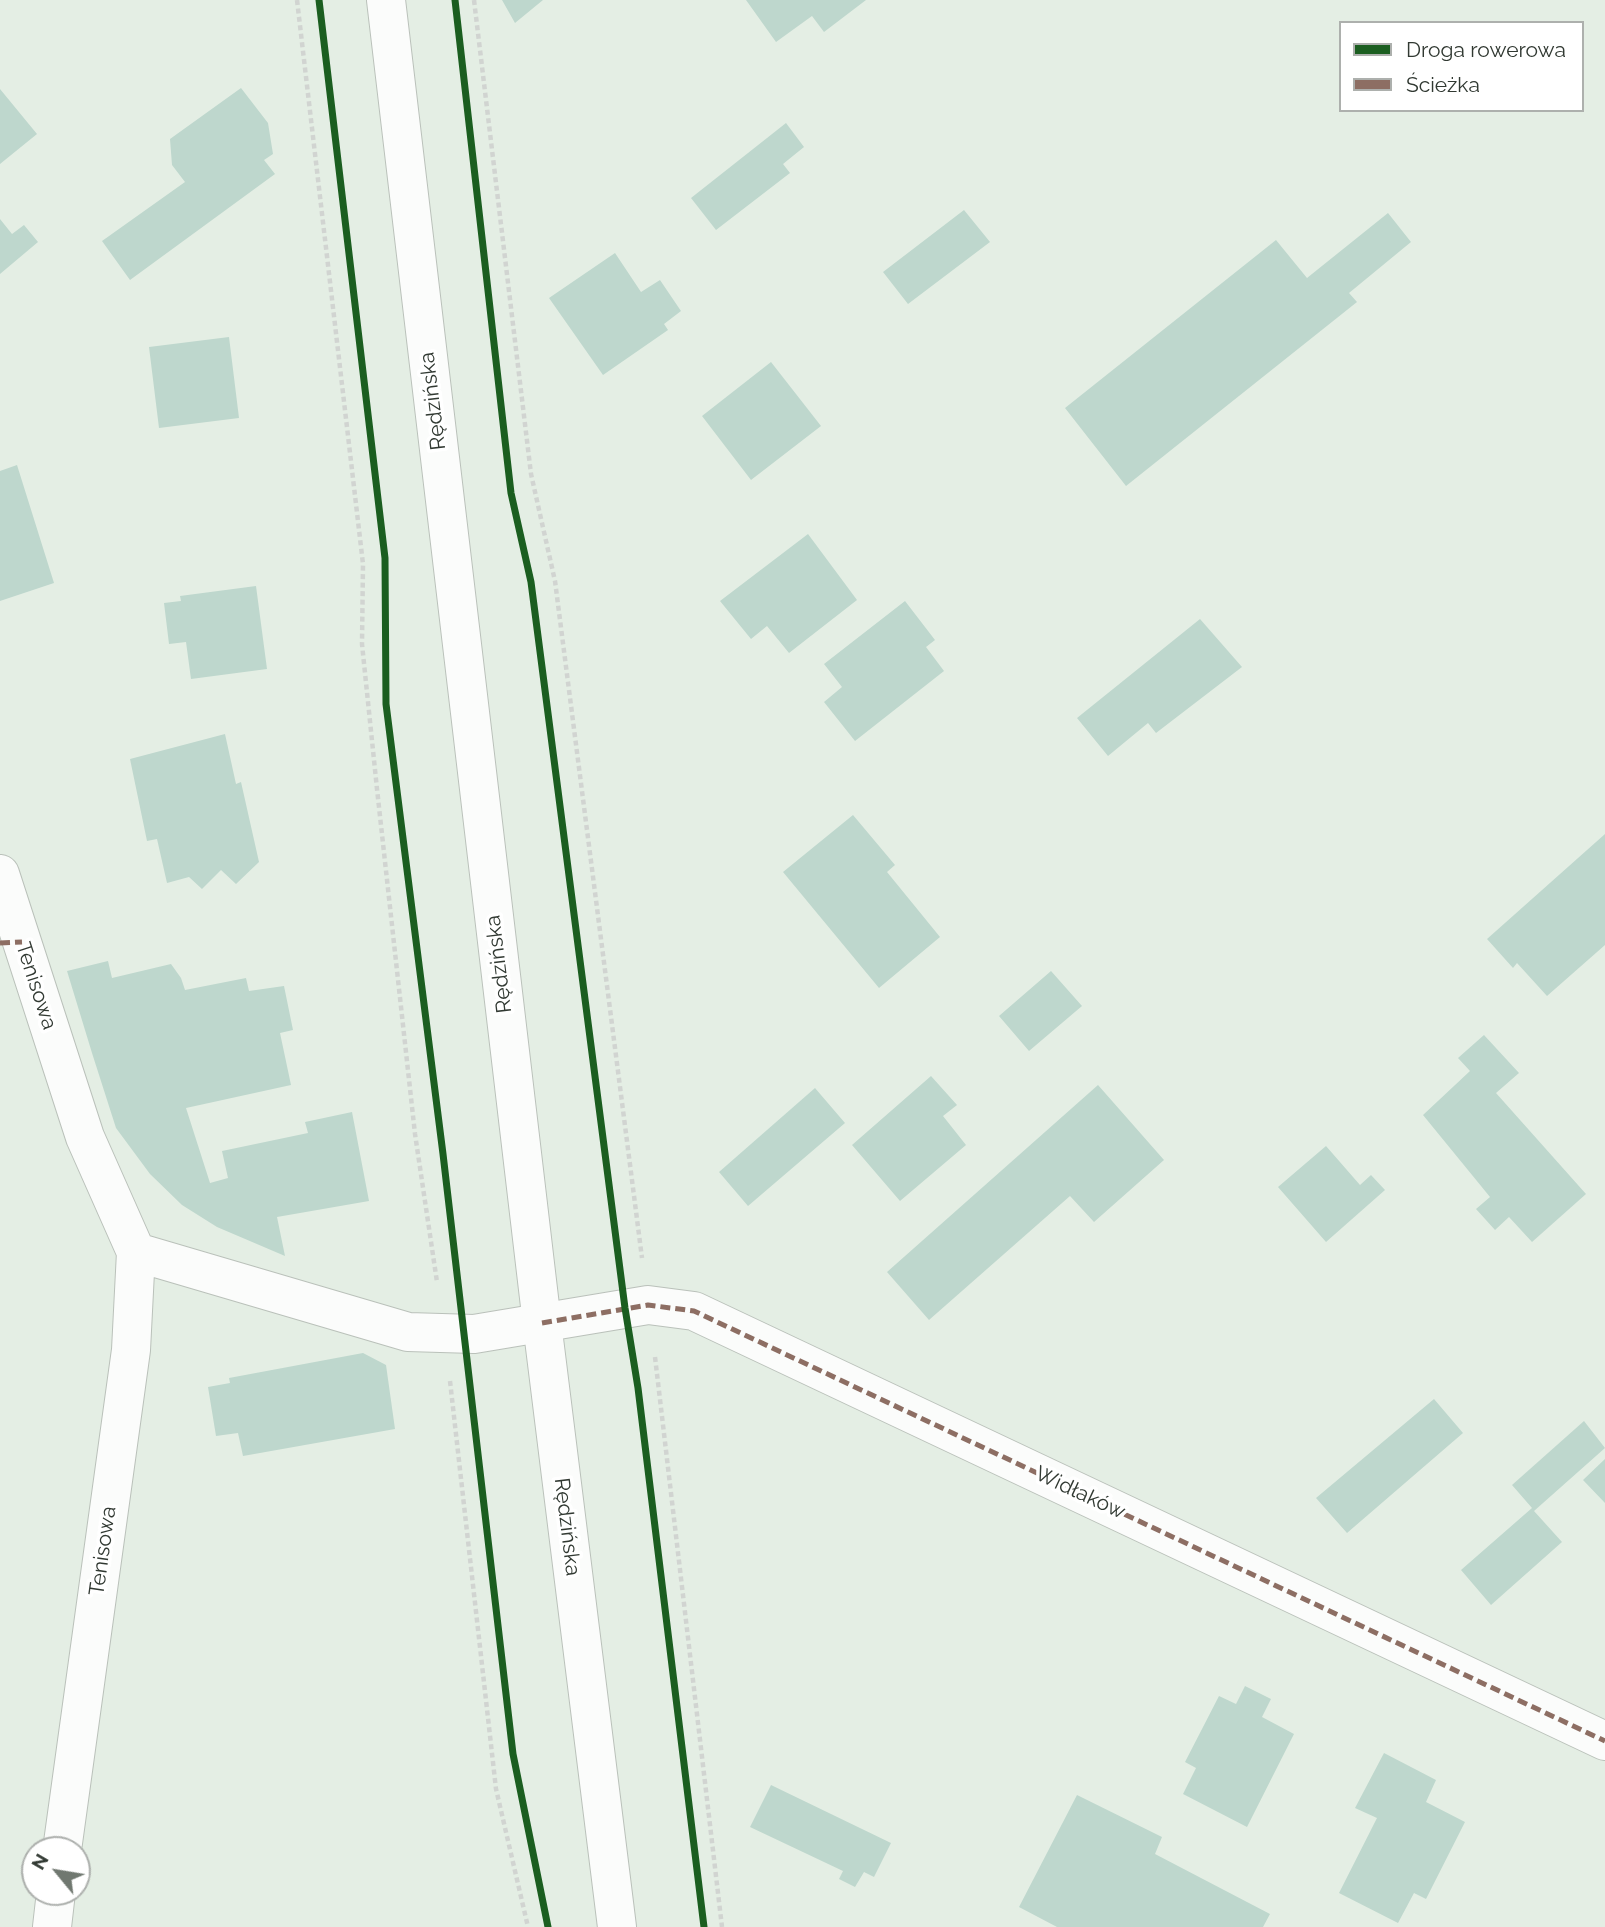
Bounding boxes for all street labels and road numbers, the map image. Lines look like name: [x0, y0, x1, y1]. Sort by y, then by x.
street label: Rędzińska: [414, 351, 452, 451]
street label: Rędzińska: [480, 914, 518, 1014]
street label: Tenisowa: [10, 939, 62, 1033]
street label: Widłaków: [1031, 1461, 1129, 1525]
street label: Rędzińska: [548, 1477, 586, 1577]
street label: Tenisowa: [84, 1505, 122, 1597]

